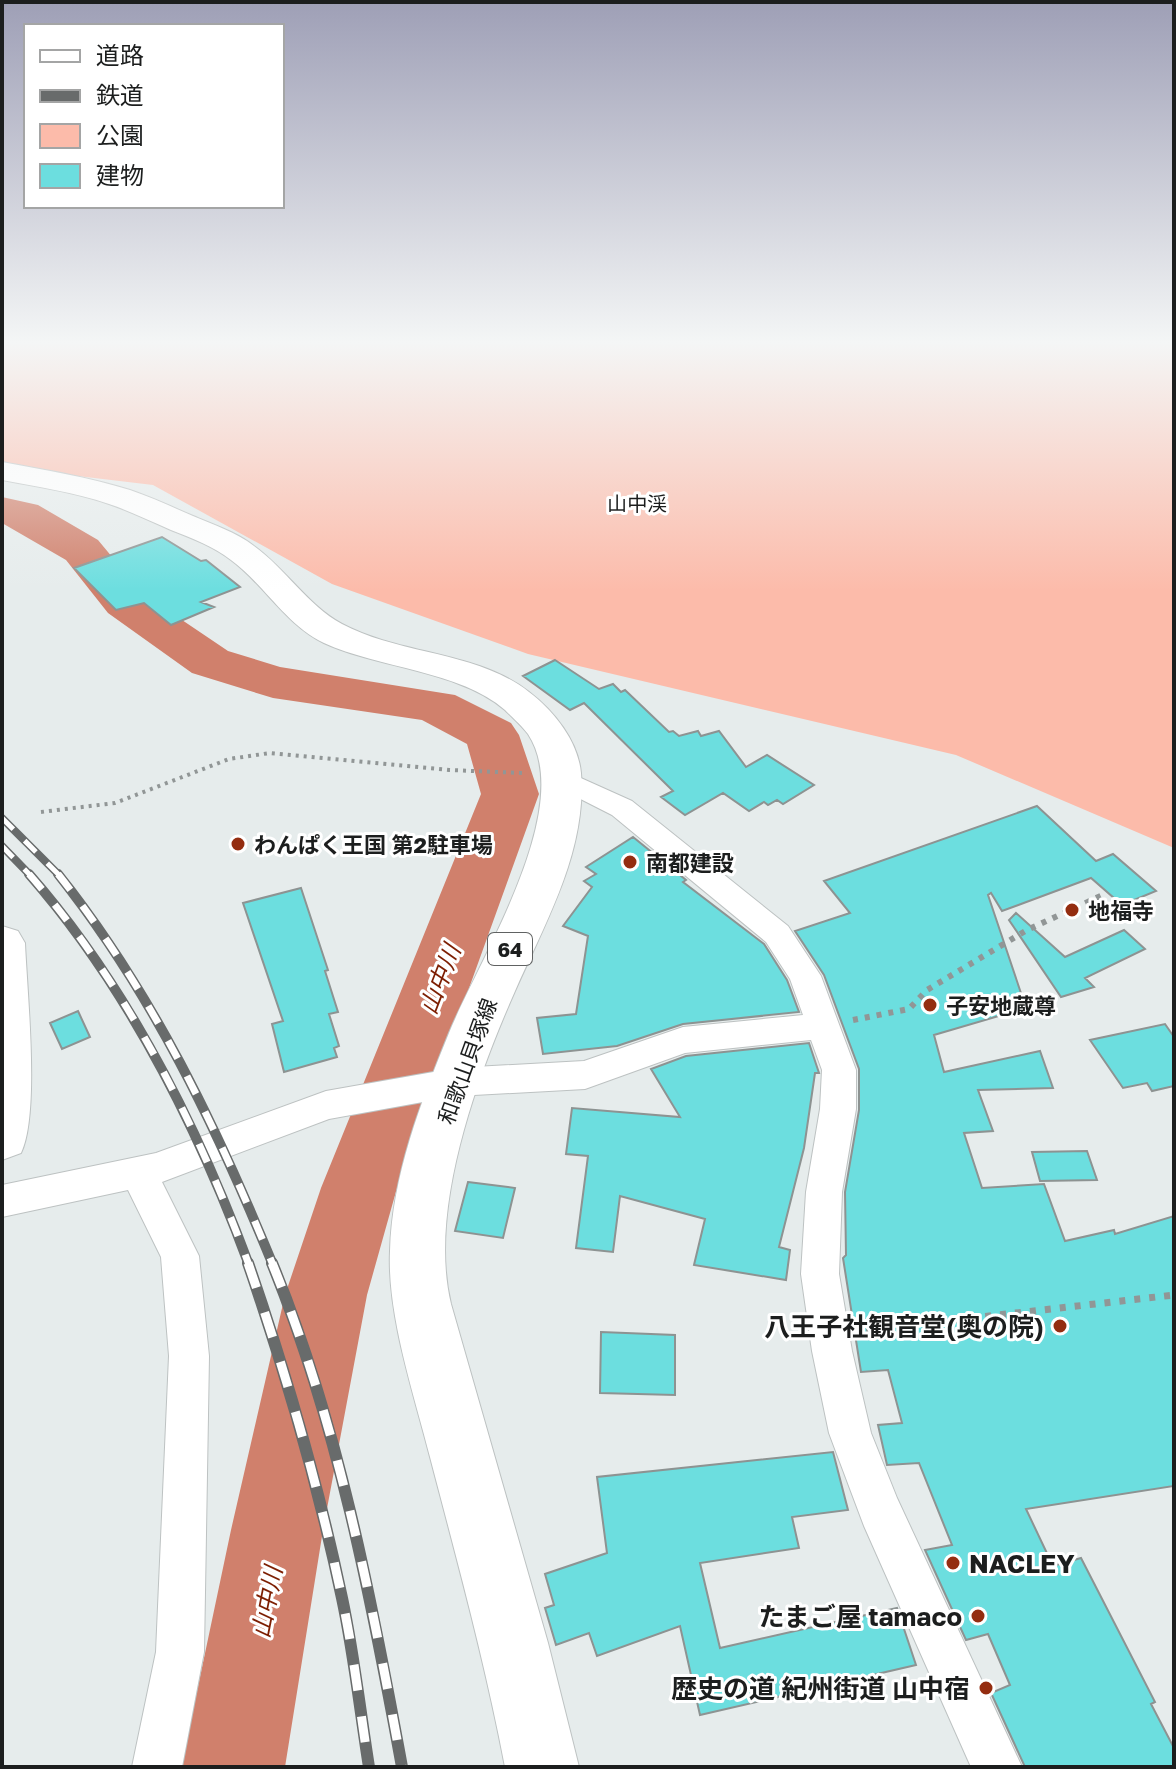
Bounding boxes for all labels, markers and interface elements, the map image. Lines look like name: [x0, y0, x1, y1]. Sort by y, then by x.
legend: [24, 24, 284, 208]
text: 道路: [96, 40, 144, 69]
text: 鉄道: [96, 80, 144, 109]
text: 公園: [96, 120, 144, 149]
text: 建物: [96, 160, 144, 189]
district label: 山中渓: [607, 491, 667, 515]
place label: わんぱく王国 第2駐車場: [254, 831, 493, 858]
marker: わんぱく王国 第2駐車場: [229, 835, 247, 853]
place label: 南都建設: [646, 849, 734, 876]
marker: 南都建設: [621, 853, 639, 871]
place label: 地福寺: [1088, 897, 1154, 924]
marker: 地福寺: [1063, 901, 1081, 919]
road number: 64: [488, 933, 532, 965]
water label: 山中川: [413, 937, 467, 1018]
place label: 子安地蔵尊: [946, 992, 1056, 1019]
street label: 和歌山貝塚線: [432, 994, 502, 1128]
marker: 子安地蔵尊: [921, 996, 939, 1014]
place label: 八王子社観音堂(奥の院): [764, 1311, 1044, 1342]
marker: 八王子社観音堂(奥の院): [1051, 1317, 1069, 1335]
place label: NACLEY: [969, 1548, 1075, 1579]
marker: NACLEY: [944, 1554, 962, 1572]
water label: 山中川: [245, 1561, 288, 1640]
place label: たまご屋 tamaco: [758, 1601, 962, 1632]
marker: たまご屋 tamaco: [969, 1607, 987, 1625]
place label: 歴史の道 紀州街道 山中宿: [671, 1673, 970, 1704]
marker: 歴史の道 紀州街道 山中宿: [977, 1679, 995, 1697]

